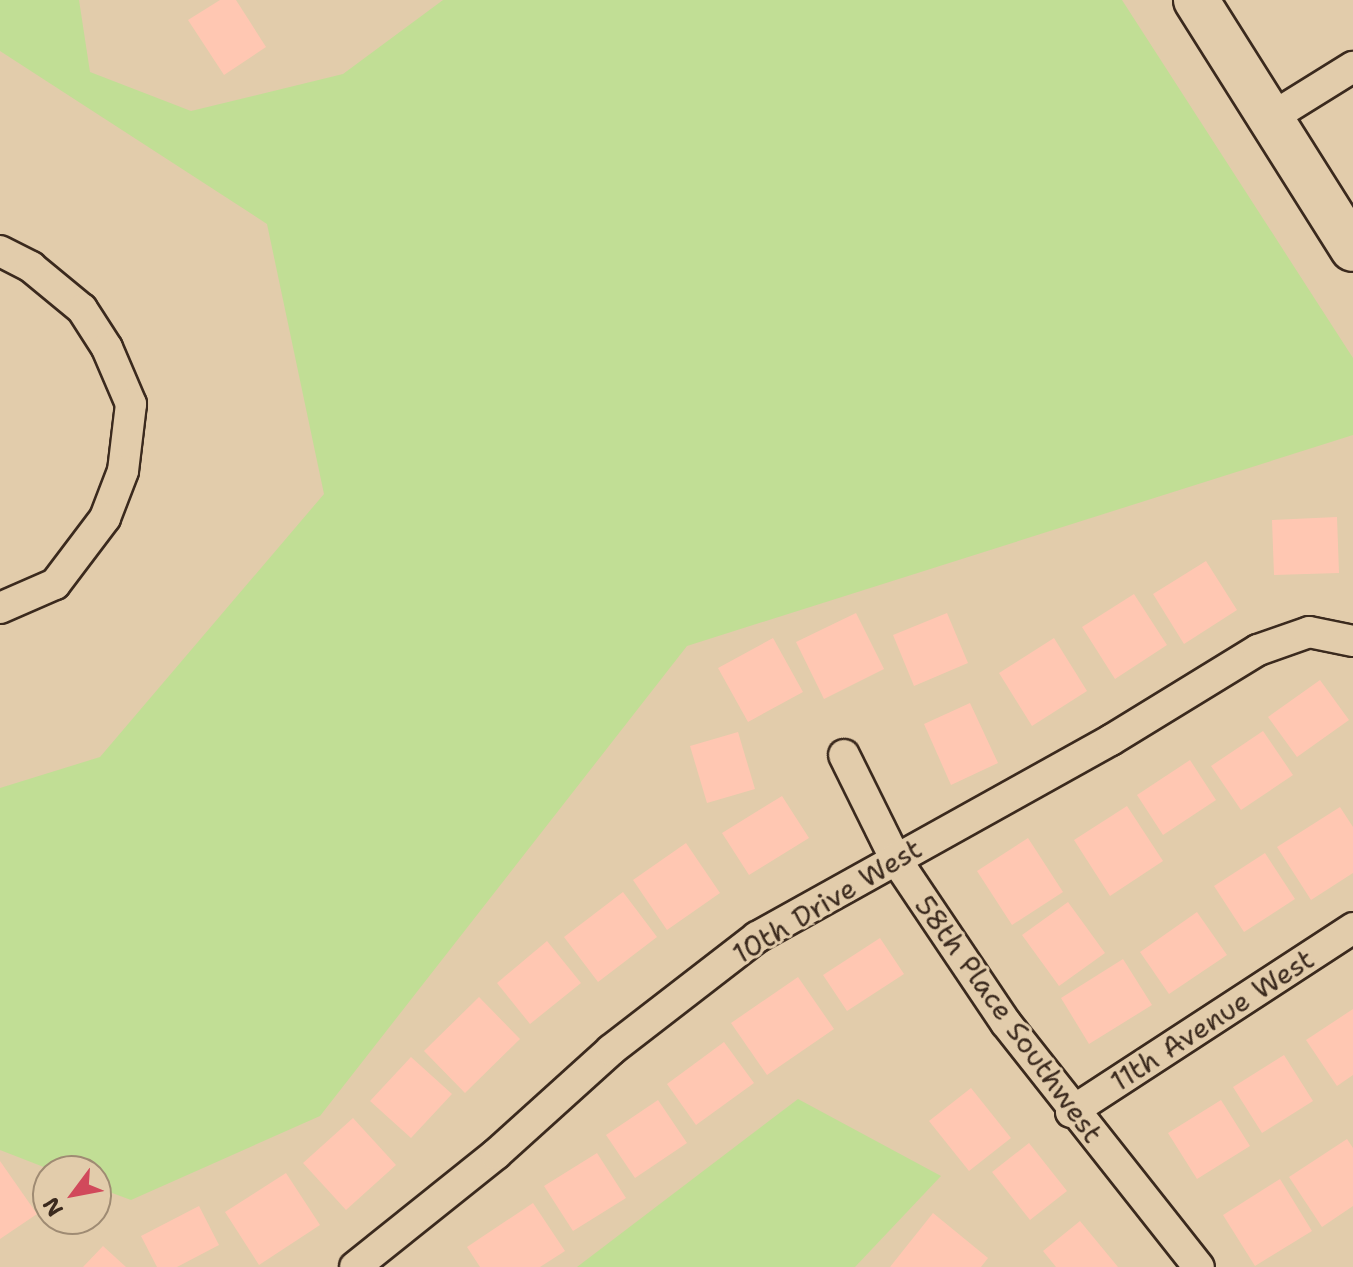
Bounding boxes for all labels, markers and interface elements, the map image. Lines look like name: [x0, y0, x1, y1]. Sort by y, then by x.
street label: 10th Drive West: [726, 831, 928, 971]
street label: 58th Place Southwest: [908, 889, 1110, 1149]
street label: 11th Avenue West: [1104, 942, 1320, 1098]
north arrow: [32, 1155, 112, 1235]
text: N: [36, 1192, 70, 1222]

